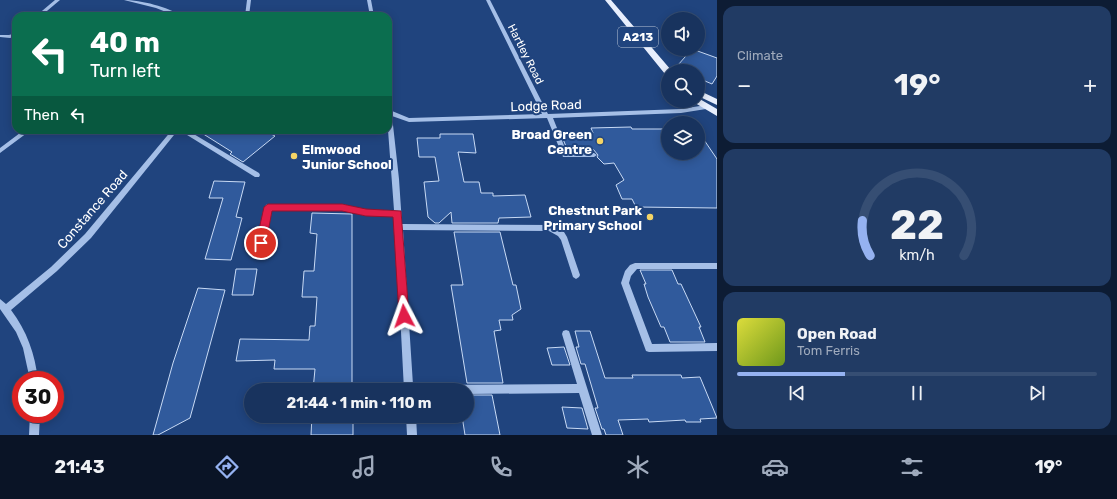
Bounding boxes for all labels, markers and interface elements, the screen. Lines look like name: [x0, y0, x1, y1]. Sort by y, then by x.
map controls: [661, 12, 705, 160]
button: sound: [661, 12, 705, 56]
street label: Hartley Road: [505, 22, 546, 86]
text: 40 m: [90, 26, 160, 59]
road number: A213: [618, 27, 658, 47]
icon: left: [24, 28, 76, 80]
text: Climate: [737, 48, 783, 63]
text: Turn left: [90, 60, 160, 82]
button: search: [661, 64, 705, 108]
text: 19°: [894, 67, 941, 103]
text: −: [737, 72, 751, 99]
text: +: [1083, 72, 1097, 99]
street label: Lodge Road: [510, 97, 582, 115]
icon: left: [67, 104, 89, 126]
text: Then: [24, 106, 59, 124]
button: layers: [661, 116, 705, 160]
place label: Broad Green Centre: [511, 127, 592, 157]
marker: Broad Green Centre: [595, 136, 605, 146]
place label: Elmwood Junior School: [302, 142, 392, 172]
marker: Elmwood Junior School: [289, 151, 299, 161]
street label: Constance Road: [54, 167, 131, 252]
text: 22: [890, 199, 944, 248]
place label: Chestnut Park Primary School: [544, 203, 642, 233]
marker: Chestnut Park Primary School: [645, 212, 655, 222]
pin: [244, 226, 278, 260]
icon: arrive: [250, 232, 272, 254]
text: km/h: [899, 246, 935, 263]
position arrow: [383, 295, 425, 337]
text: Open Road: [797, 325, 877, 343]
text: Tom Ferris: [797, 343, 860, 358]
speed limit sign: 30: [12, 371, 64, 423]
icon: previous: [786, 382, 808, 404]
icon: pause: [906, 382, 928, 404]
icon: next: [1026, 382, 1048, 404]
text: 21:44 · 1 min · 110 m: [286, 394, 432, 412]
icon: directions: [213, 453, 241, 481]
icon: music: [350, 453, 378, 481]
icon: phone: [487, 453, 515, 481]
icon: climate: [624, 453, 652, 481]
icon: car: [761, 453, 789, 481]
icon: filters: [898, 453, 926, 481]
text: 21:43: [54, 456, 105, 478]
text: 19°: [1035, 456, 1063, 478]

